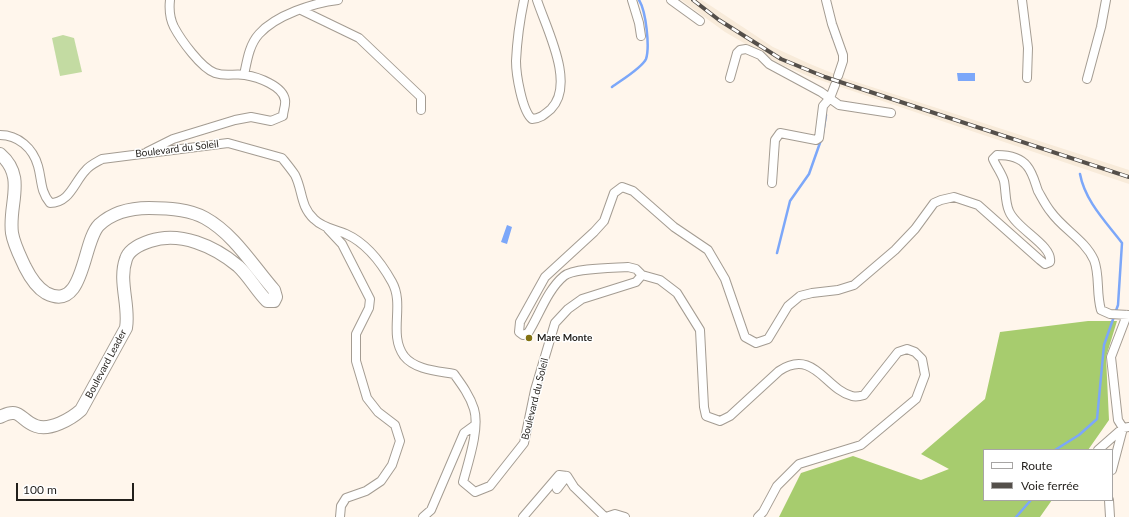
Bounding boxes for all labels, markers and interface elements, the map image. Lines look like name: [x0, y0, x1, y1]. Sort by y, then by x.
street label: Boulevard du Soleil: [135, 138, 219, 160]
street label: Boulevard Leader: [83, 327, 129, 401]
place label: Mare Monte: [537, 332, 592, 344]
marker: Mare Monte: [524, 333, 534, 343]
street label: Boulevard du Soleil: [519, 357, 551, 441]
legend: [983, 449, 1113, 501]
text: Route: [1021, 458, 1052, 473]
scale bar: [18, 475, 136, 501]
text: Voie ferrée: [1021, 478, 1079, 493]
text: 100 m: [23, 482, 57, 497]

